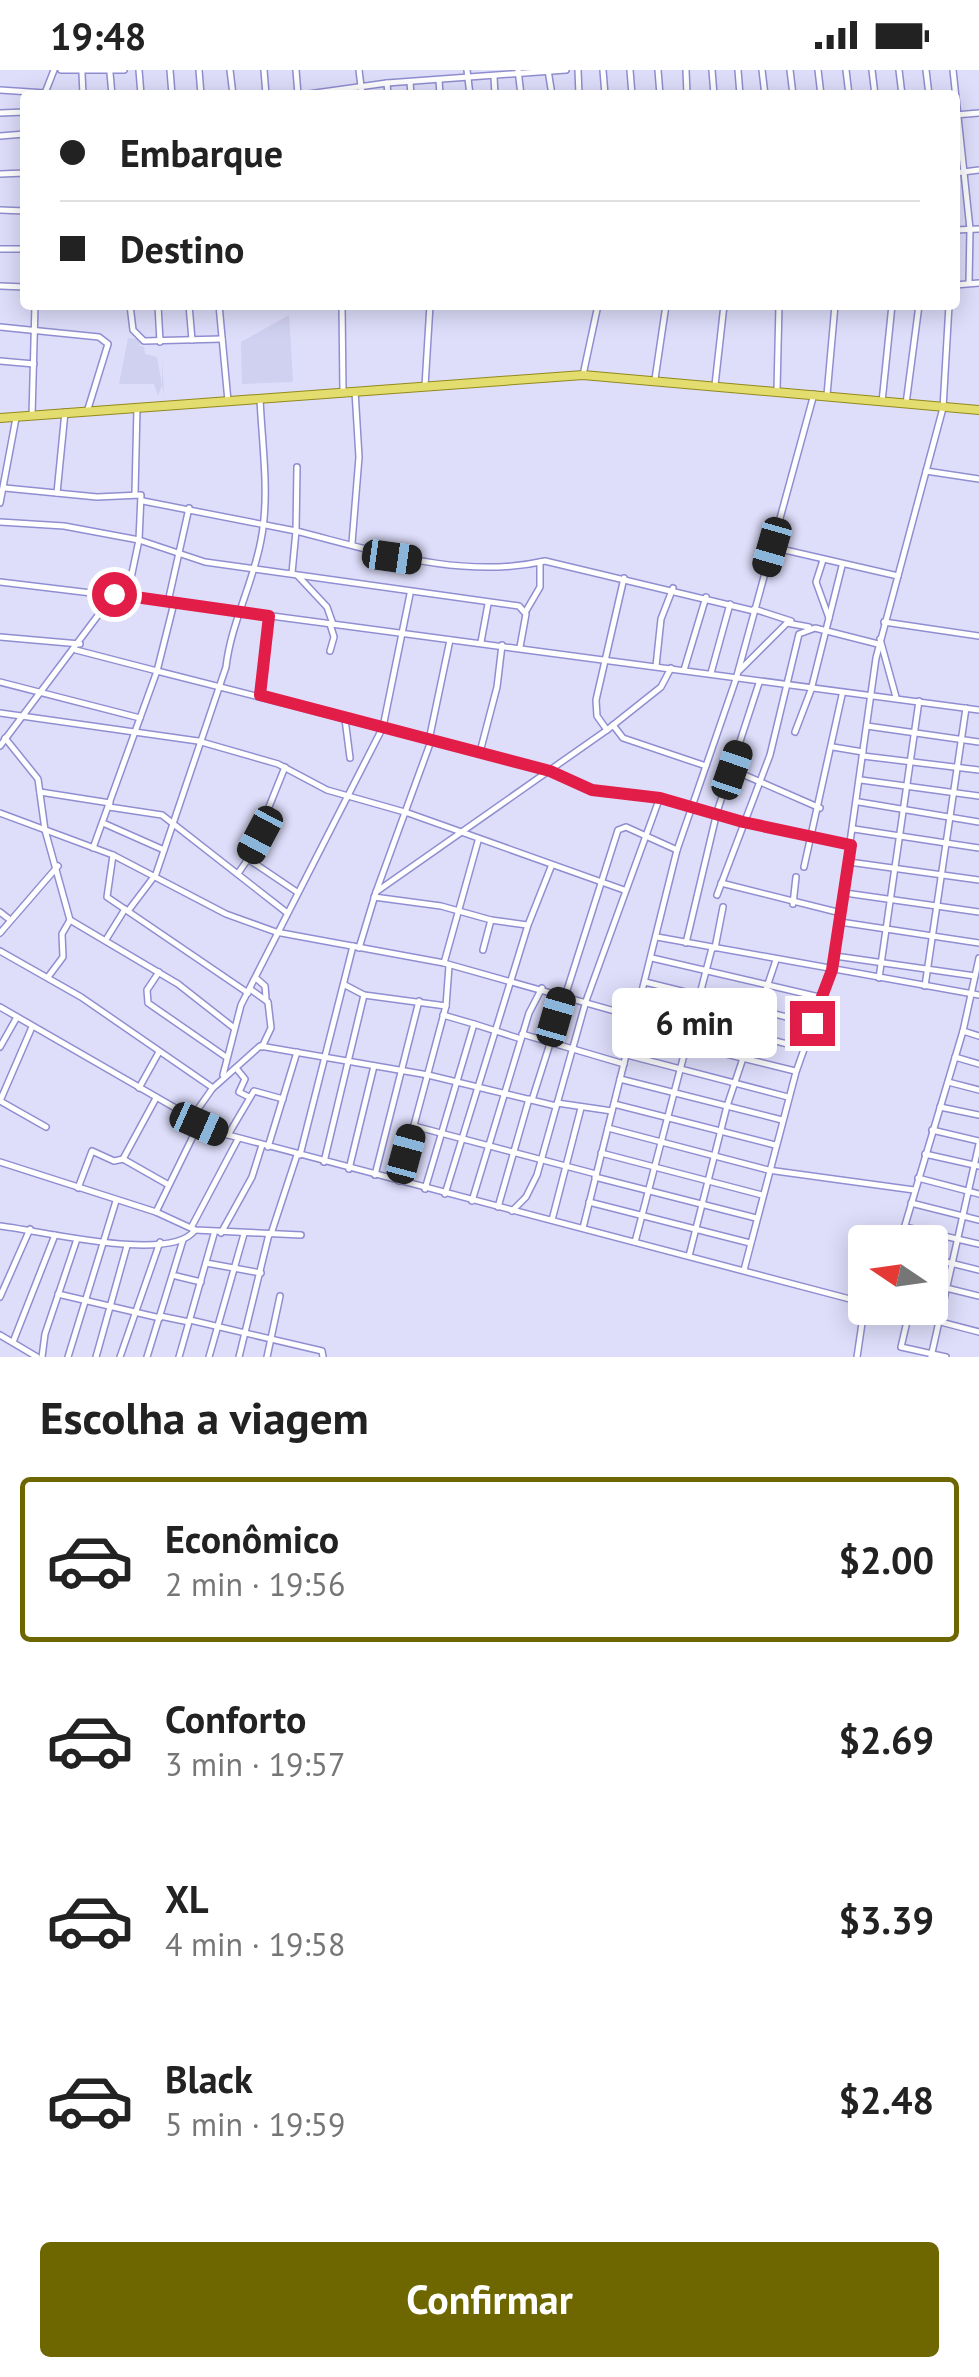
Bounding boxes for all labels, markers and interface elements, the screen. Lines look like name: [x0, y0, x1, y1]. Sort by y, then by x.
text: 19:48: [50, 11, 146, 60]
text: Embarque: [120, 128, 283, 177]
text: Destino: [120, 224, 245, 273]
car: [749, 514, 795, 580]
car: [360, 538, 424, 576]
route start: [92, 572, 137, 617]
car: [708, 737, 756, 803]
car: [233, 801, 287, 869]
car: [533, 984, 579, 1050]
callout: 6 min: [612, 988, 777, 1058]
route end: [790, 1001, 835, 1046]
text: 6 min: [655, 1002, 734, 1044]
car: [165, 1098, 233, 1150]
car: [384, 1121, 428, 1187]
north arrow: [848, 1225, 948, 1325]
map controls: [848, 1225, 948, 1325]
text: Escolha a viagem: [40, 1388, 369, 1446]
text: Econômico: [165, 1514, 339, 1563]
icon: car: [45, 1515, 135, 1605]
text: $2.00: [838, 1535, 934, 1584]
text: 2 min · 19:56: [165, 1563, 345, 1605]
text: Conforto: [165, 1694, 306, 1743]
icon: car: [45, 1695, 135, 1785]
text: $2.69: [838, 1715, 934, 1764]
text: 3 min · 19:57: [165, 1743, 345, 1785]
text: XL: [165, 1874, 209, 1923]
icon: car: [45, 1875, 135, 1965]
text: $3.39: [838, 1895, 934, 1944]
text: 4 min · 19:58: [165, 1923, 345, 1965]
text: Black: [165, 2054, 253, 2103]
icon: car: [45, 2055, 135, 2145]
text: $2.48: [838, 2075, 934, 2124]
text: 5 min · 19:59: [165, 2103, 345, 2145]
button: Confirmar: [40, 2242, 939, 2357]

